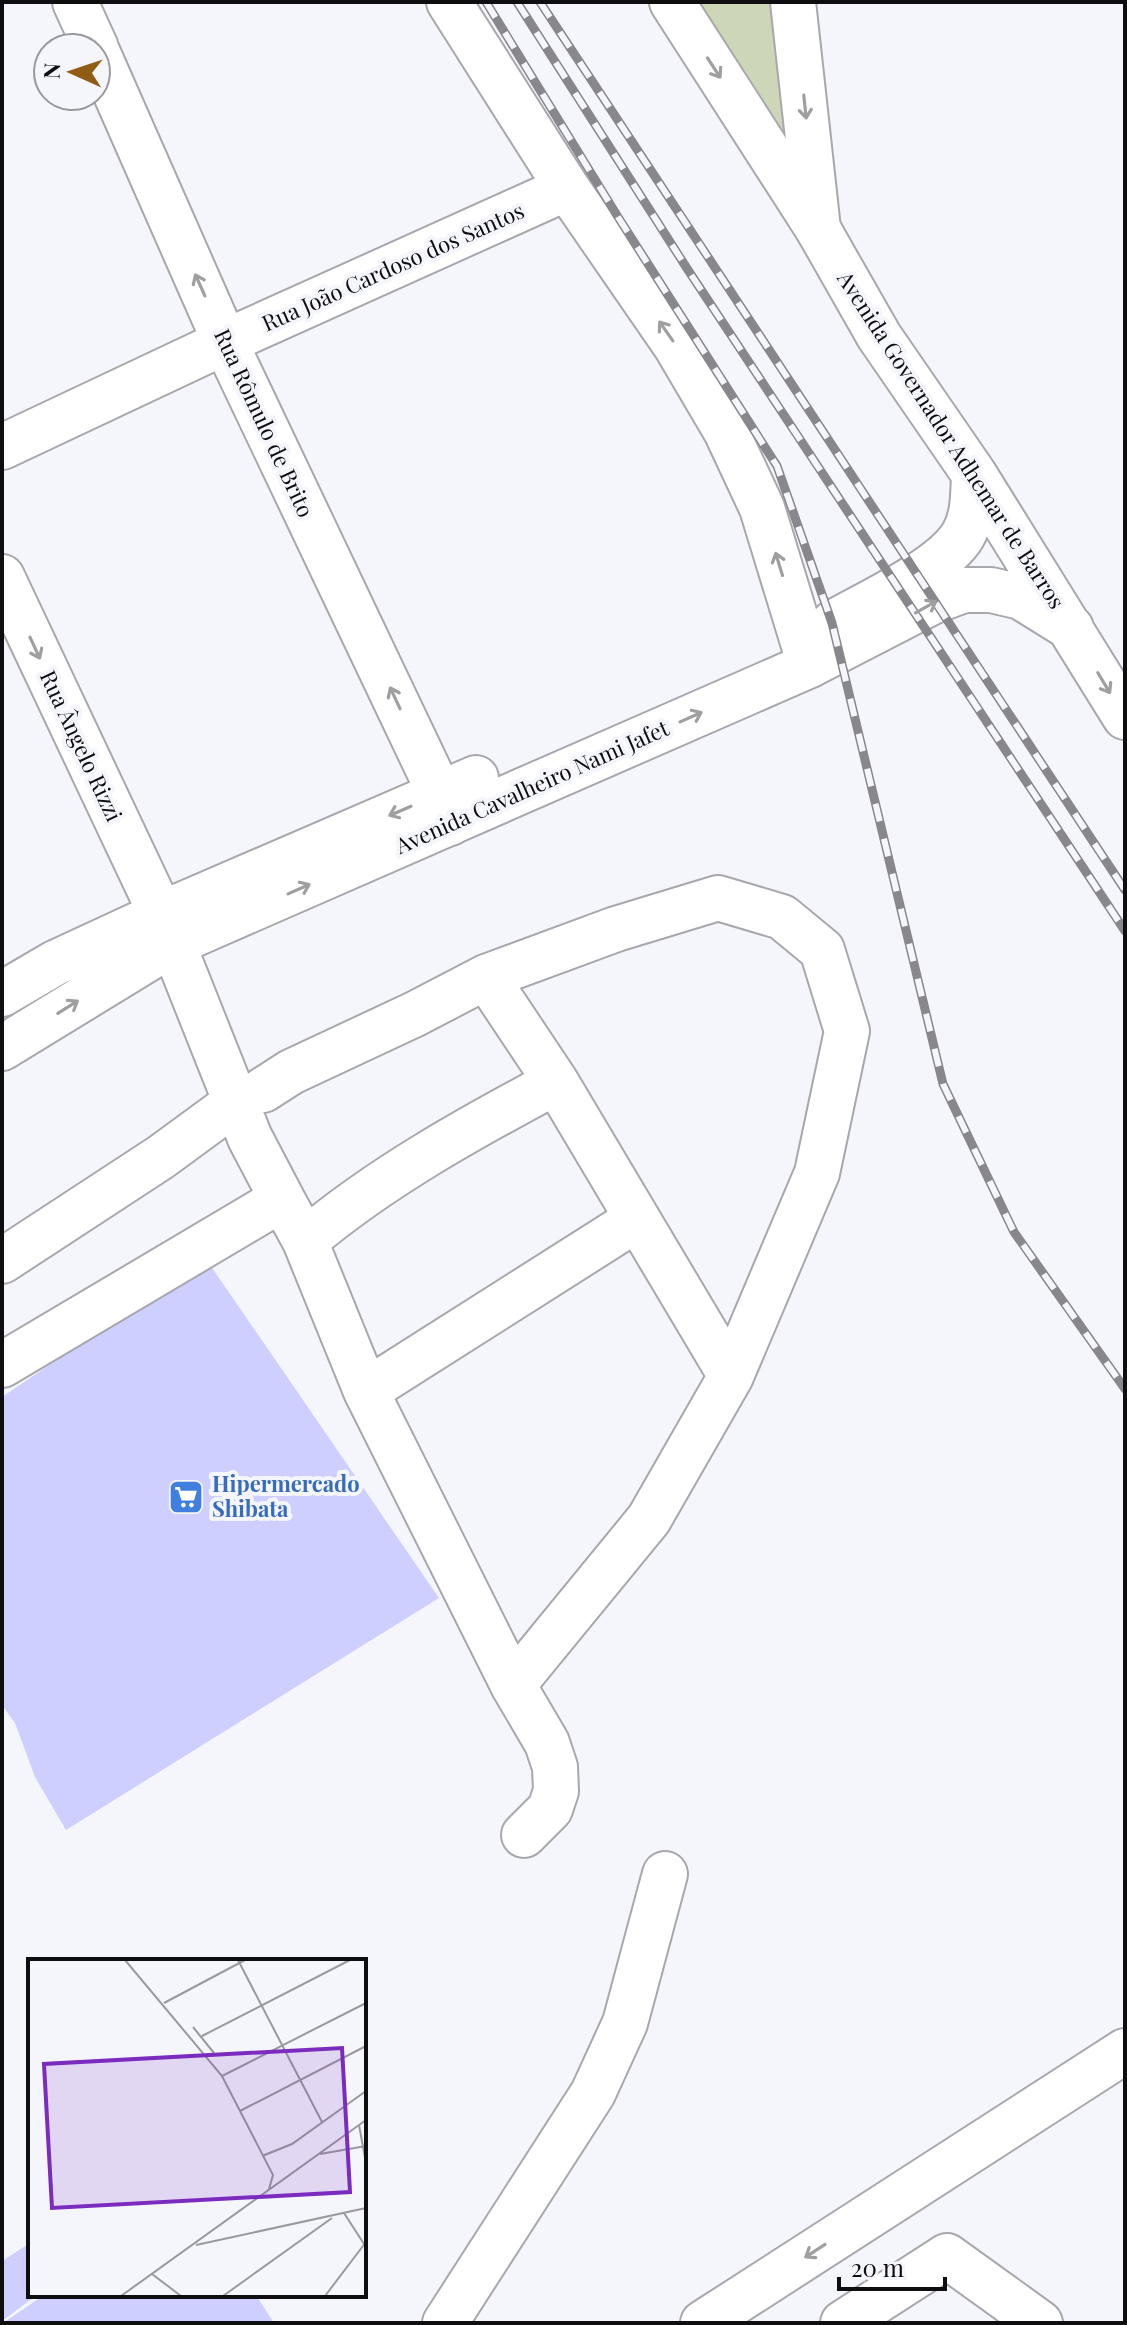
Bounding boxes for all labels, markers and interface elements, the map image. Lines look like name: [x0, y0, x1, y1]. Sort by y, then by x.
north arrow: [32, 32, 112, 112]
one-way arrow: [706, 56, 723, 78]
text: N: [36, 62, 66, 80]
one-way arrow: [797, 93, 812, 120]
street label: Rua João Cardoso dos Santos: [257, 195, 528, 338]
street label: Avenida Governador Adhemar de Barros: [831, 264, 1073, 614]
one-way arrow: [192, 274, 207, 298]
one-way arrow: [658, 321, 674, 343]
street label: Rua Rômulo de Brito: [208, 324, 322, 522]
one-way arrow: [771, 552, 785, 577]
one-way arrow: [914, 598, 937, 614]
one-way arrow: [28, 636, 43, 660]
street label: Rua Ângelo Rizzi: [34, 665, 130, 826]
one-way arrow: [1097, 671, 1113, 694]
one-way arrow: [387, 686, 402, 710]
one-way arrow: [678, 709, 703, 724]
street label: Avenida Cavalheiro Nami Jafet: [389, 712, 674, 860]
one-way arrow: [388, 805, 412, 820]
one-way arrow: [286, 880, 311, 895]
one-way arrow: [56, 998, 79, 1014]
place label: Hipermercado Shibata: [212, 1468, 360, 1523]
supermarket icon: Hipermercado Shibata: [167, 1478, 205, 1516]
inset map: [28, 1959, 366, 2297]
scale bar: [839, 2241, 945, 2291]
one-way arrow: [804, 2243, 826, 2259]
text: 20 m: [851, 2251, 904, 2283]

